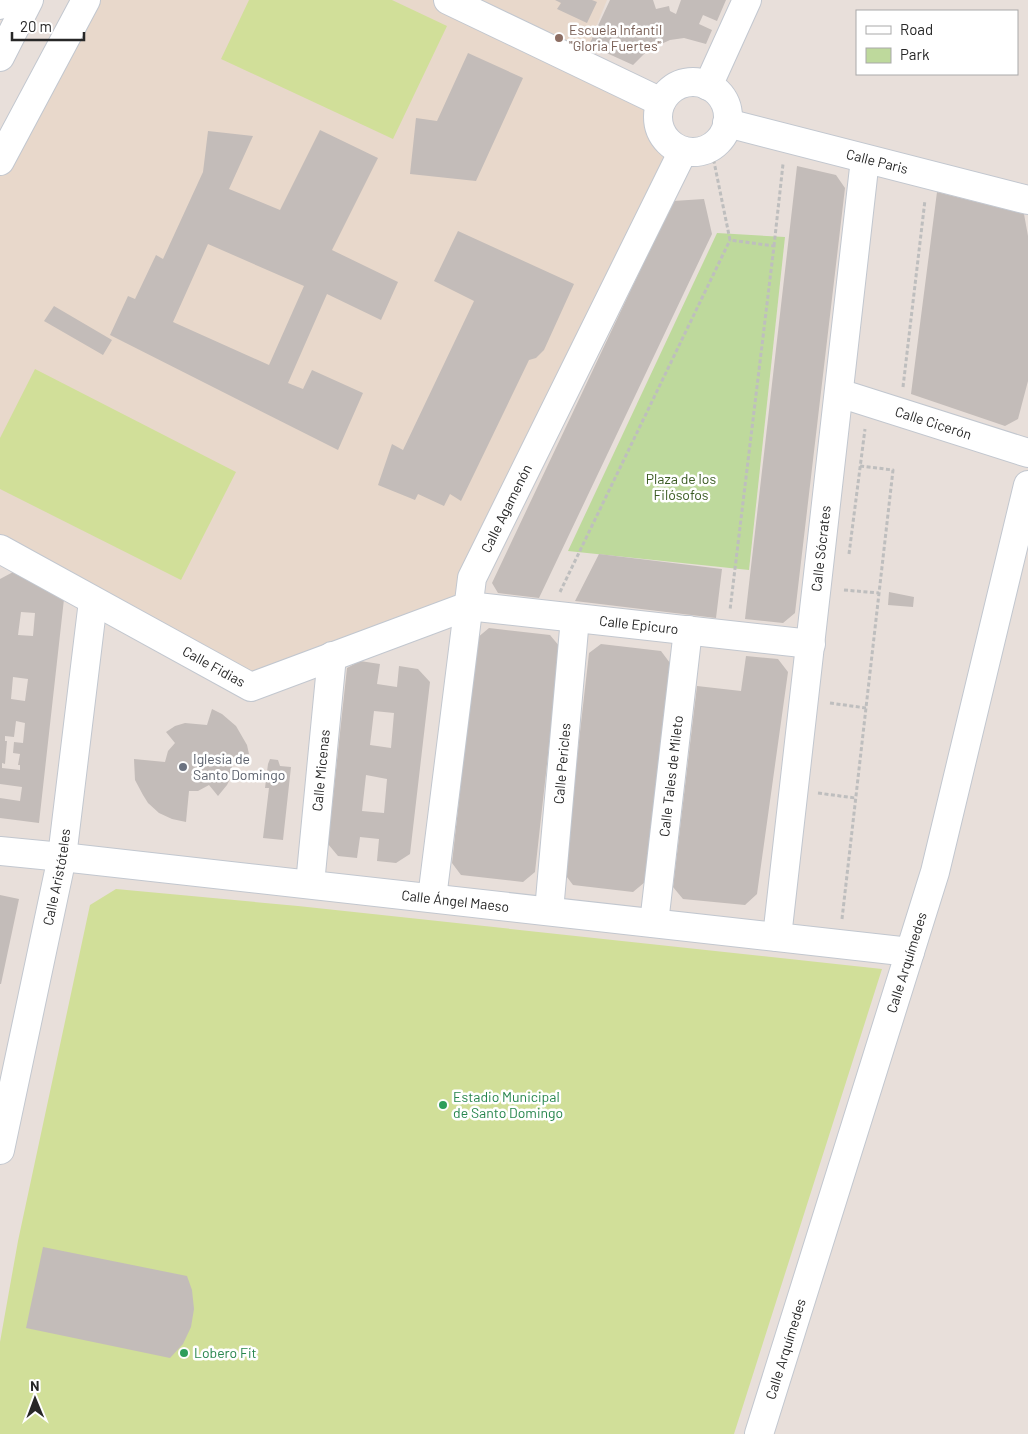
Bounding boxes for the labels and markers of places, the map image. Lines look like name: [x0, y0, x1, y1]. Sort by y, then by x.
place label: Escuela Infantil "Gloria Fuertes": [569, 21, 662, 54]
marker: Escuela Infantil "Gloria Fuertes": [553, 32, 565, 44]
place label: Iglesia de Santo Domingo: [193, 750, 285, 783]
marker: Iglesia de Santo Domingo: [177, 761, 189, 773]
place label: Estadio Municipal de Santo Domingo: [453, 1088, 563, 1121]
marker: Estadio Municipal de Santo Domingo: [437, 1099, 449, 1111]
place label: Lobero Fit: [194, 1344, 257, 1361]
marker: Lobero Fit: [178, 1347, 190, 1359]

